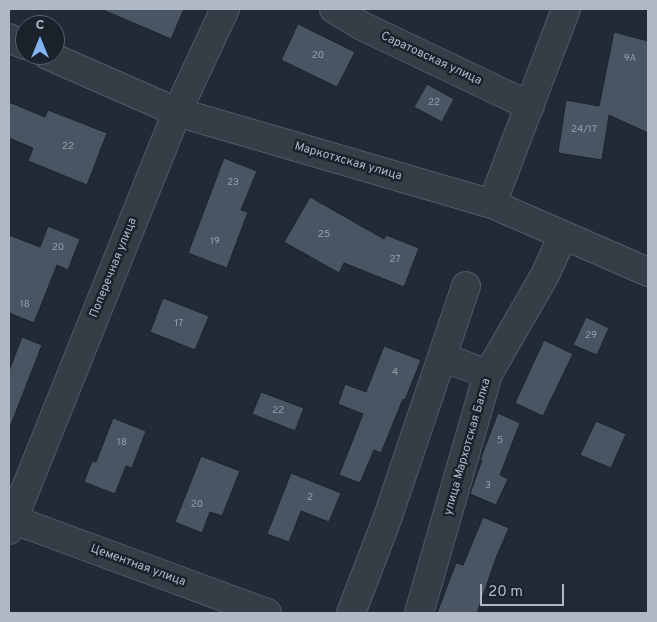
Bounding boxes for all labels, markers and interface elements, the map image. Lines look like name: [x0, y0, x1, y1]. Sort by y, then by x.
north arrow: [15, 15, 65, 65]
text: С: [36, 17, 44, 34]
street label: Саратовская улица: [378, 29, 484, 89]
house number: 20: [312, 50, 324, 62]
house number: 9А: [624, 53, 636, 65]
house number: 22: [428, 97, 440, 109]
house number: 24/17: [571, 124, 597, 136]
street label: Маркотхская улица: [293, 140, 403, 184]
house number: 22: [62, 141, 74, 153]
house number: 23: [227, 177, 239, 189]
street label: Поперечная улица: [87, 216, 141, 320]
house number: 25: [318, 229, 330, 241]
house number: 19: [210, 236, 220, 248]
house number: 20: [52, 242, 64, 254]
house number: 27: [389, 254, 401, 266]
house number: 18: [20, 299, 30, 311]
house number: 17: [175, 318, 183, 330]
house number: 29: [585, 330, 597, 342]
house number: 4: [392, 367, 398, 379]
street label: улица Мархотская Балка: [442, 377, 494, 517]
house number: 22: [272, 405, 284, 417]
house number: 5: [497, 435, 503, 447]
house number: 18: [117, 437, 127, 449]
house number: 3: [485, 480, 491, 492]
house number: 2: [307, 492, 313, 504]
house number: 20: [191, 499, 203, 511]
street label: Цементная улица: [88, 542, 188, 590]
scale bar: [482, 574, 566, 606]
text: 20 m: [488, 583, 523, 602]

